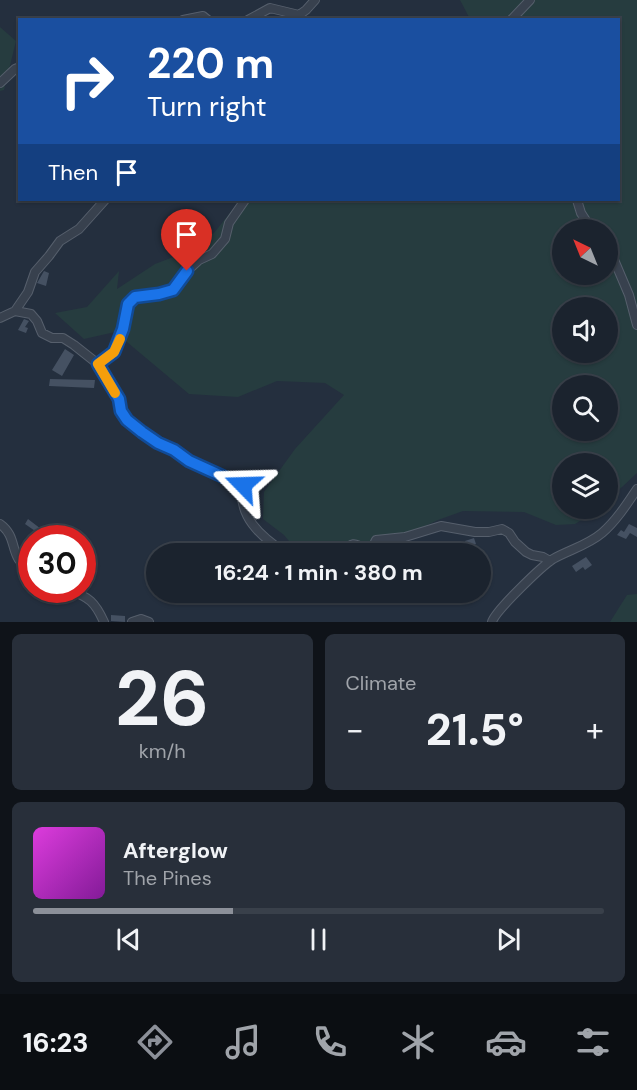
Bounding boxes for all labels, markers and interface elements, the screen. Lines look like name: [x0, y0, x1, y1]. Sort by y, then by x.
text: 220 m: [147, 36, 274, 91]
icon: right: [48, 42, 126, 120]
text: Turn right: [147, 89, 267, 124]
icon: arrive: [110, 156, 143, 189]
text: Then: [48, 158, 98, 187]
pin: [161, 209, 212, 271]
icon: arrive: [170, 218, 203, 251]
north arrow: [552, 219, 618, 285]
map controls: [552, 219, 618, 519]
button: sound: [552, 297, 618, 363]
button: search: [552, 375, 618, 441]
position arrow: [211, 453, 275, 517]
button: layers: [552, 453, 618, 519]
speed limit sign: 30: [18, 525, 96, 603]
text: 16:24 · 1 min · 380 m: [214, 558, 423, 587]
text: 26: [115, 648, 209, 749]
text: Climate: [346, 670, 416, 696]
text: 21.5°: [426, 700, 524, 759]
text: −: [346, 708, 364, 751]
text: +: [586, 708, 604, 751]
text: km/h: [139, 738, 186, 764]
text: Afterglow: [123, 836, 228, 865]
text: The Pines: [123, 865, 212, 891]
icon: previous: [112, 923, 145, 956]
icon: pause: [302, 923, 335, 956]
icon: next: [492, 923, 525, 956]
icon: directions: [134, 1021, 176, 1063]
icon: music: [222, 1021, 264, 1063]
icon: phone: [309, 1021, 351, 1063]
icon: climate: [397, 1021, 439, 1063]
icon: car: [485, 1021, 527, 1063]
icon: filters: [572, 1021, 614, 1063]
text: 16:23: [23, 1025, 88, 1060]

